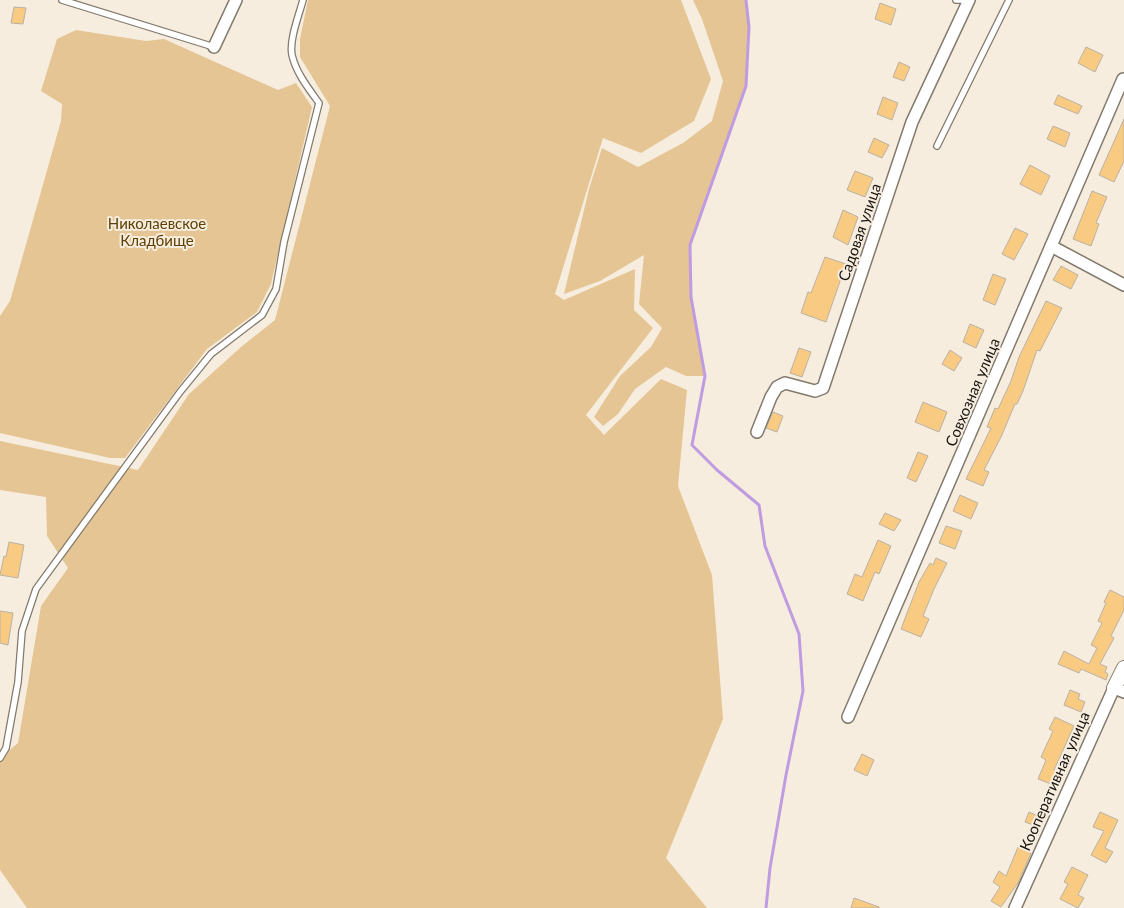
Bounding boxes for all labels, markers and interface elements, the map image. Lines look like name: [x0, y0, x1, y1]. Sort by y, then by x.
street label: Садовая улица: [834, 181, 884, 283]
park label: Николаевское Кладбище: [108, 214, 206, 249]
street label: Совхозная улица: [941, 335, 1003, 449]
street label: Кооперативная улица: [1015, 709, 1093, 853]

